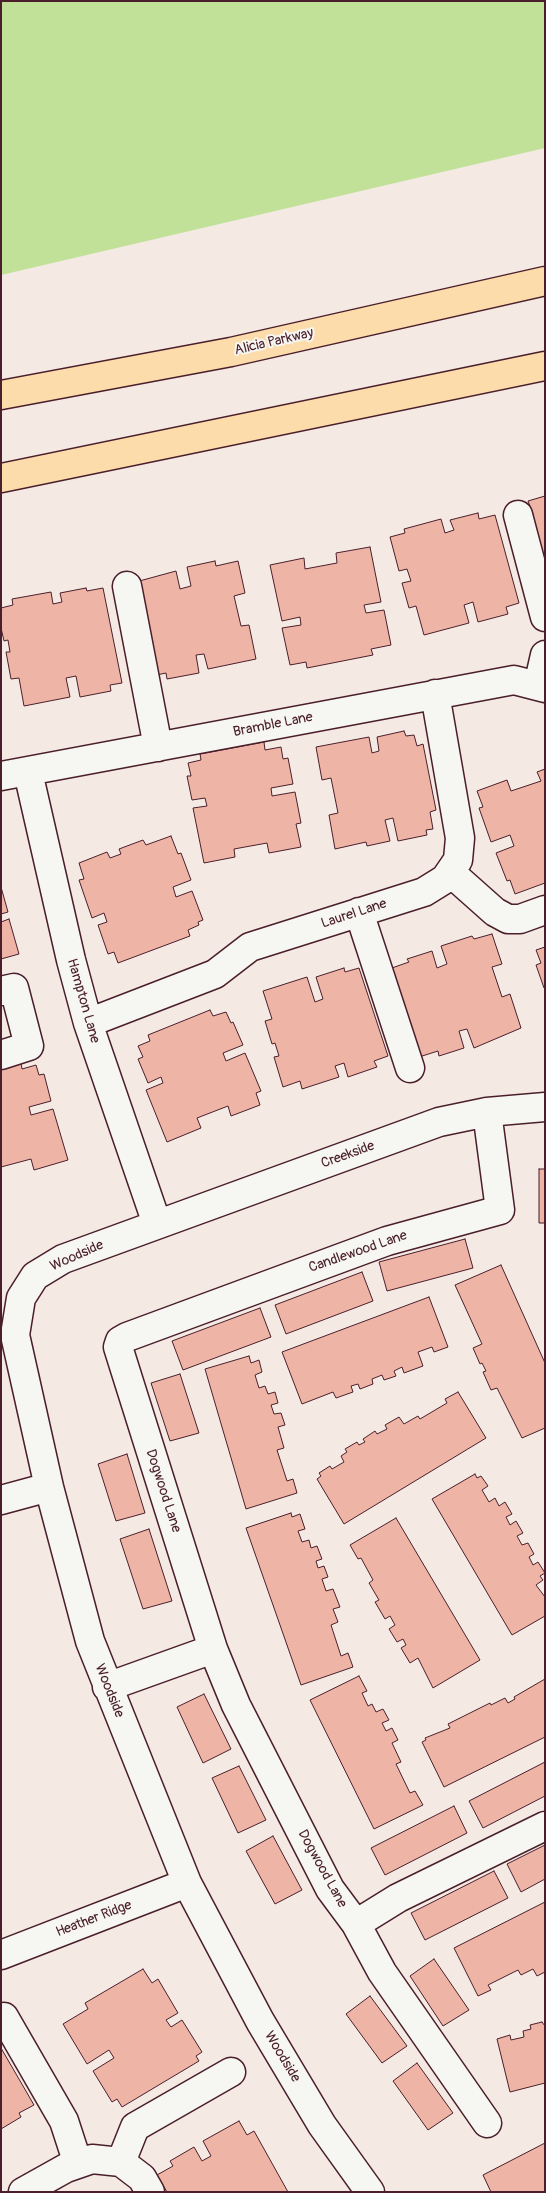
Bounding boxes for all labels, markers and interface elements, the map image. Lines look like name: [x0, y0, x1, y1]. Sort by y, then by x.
street label: Alicia Parkway: [233, 325, 315, 359]
street label: Bramble Lane: [232, 709, 314, 741]
street label: Laurel Lane: [319, 896, 389, 932]
street label: Hampton Lane: [63, 957, 103, 1045]
street label: Creekside: [319, 1138, 377, 1172]
street label: Candlewood Lane: [307, 1227, 409, 1277]
street label: Woodside: [48, 1237, 106, 1275]
street label: Dogwood Lane: [142, 1447, 184, 1535]
street label: Woodside: [91, 1662, 127, 1720]
street label: Dogwood Lane: [294, 1827, 350, 1911]
street label: Heather Ridge: [54, 1897, 134, 1941]
street label: Woodside: [260, 2028, 304, 2086]

